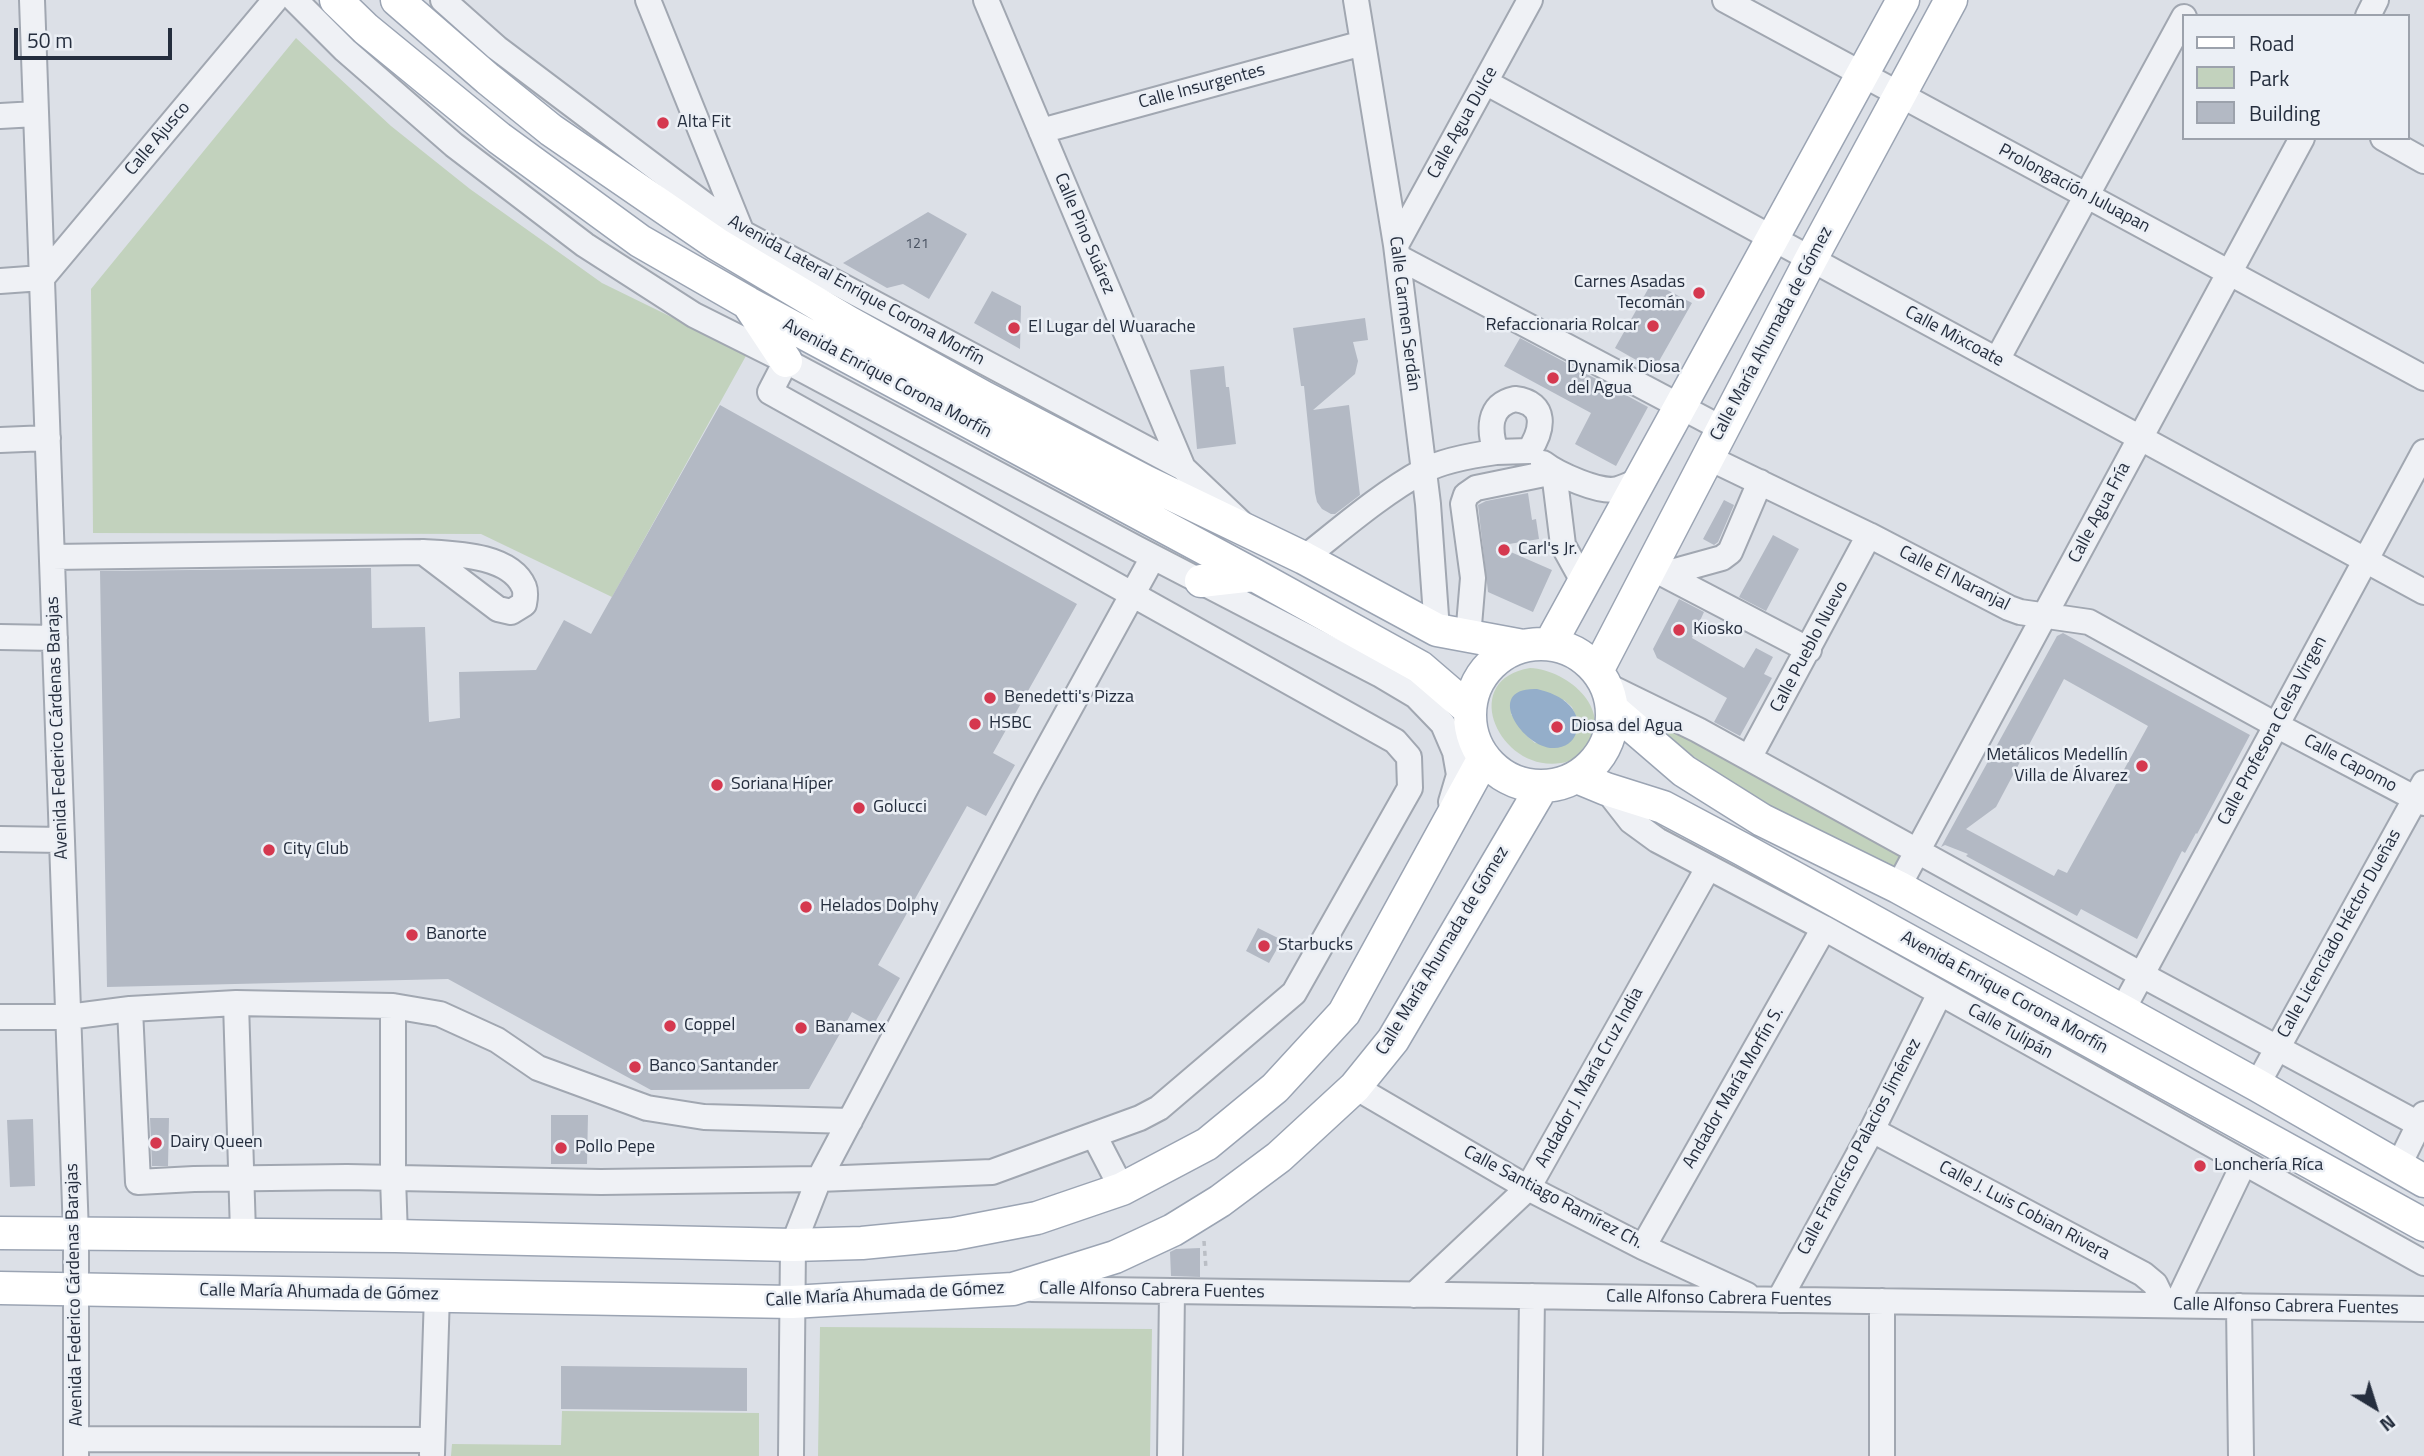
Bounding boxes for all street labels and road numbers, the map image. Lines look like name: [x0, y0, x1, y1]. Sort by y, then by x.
street label: Calle Insurgentes: [1136, 60, 1268, 114]
street label: Calle Agua Dulce: [1423, 63, 1503, 183]
street label: Calle Ajusco: [121, 98, 195, 180]
street label: Prolongación Juluapan: [1995, 140, 2153, 238]
street label: Calle Pino Suárez: [1049, 170, 1119, 298]
street label: Avenida Lateral Enrique Corona Morfín: [724, 211, 988, 371]
street label: Calle María Ahumada de Gómez: [1706, 223, 1838, 445]
street label: Calle Carmen Serdán: [1384, 235, 1424, 393]
street label: Calle Mixcoate: [1901, 302, 2007, 372]
street label: Avenida Enrique Corona Morfín: [779, 315, 995, 443]
street label: Calle Agua Fría: [2064, 459, 2136, 567]
street label: Calle El Naranjal: [1895, 542, 2013, 616]
street label: Calle Pueblo Nuevo: [1766, 578, 1854, 716]
street label: Avenida Federico Cárdenas Barajas: [43, 596, 73, 860]
street label: Calle Profesora Celsa Virgen: [2214, 633, 2332, 829]
street label: Calle Capomo: [2300, 730, 2400, 798]
street label: Calle Licenciado Héctor Dueñas: [2274, 826, 2406, 1042]
street label: Calle María Ahumada de Gómez: [1372, 843, 1514, 1059]
street label: Avenida Enrique Corona Morfín: [1897, 927, 2111, 1059]
street label: Andador J. María Cruz India: [1531, 984, 1649, 1172]
street label: Calle Tulipán: [1964, 1000, 2056, 1064]
street label: Andador María Morfín S.: [1679, 1003, 1789, 1173]
street label: Calle Francisco Palacios Jiménez: [1794, 1035, 1926, 1259]
street label: Calle Santiago Ramírez Ch.: [1460, 1141, 1646, 1255]
street label: Calle J. Luis Cobian Rivera: [1935, 1157, 2113, 1265]
street label: Avenida Federico Cárdenas Barajas: [62, 1163, 88, 1427]
street label: Calle María Ahumada de Gómez: [765, 1278, 1005, 1312]
street label: Calle Alfonso Cabrera Fuentes: [1039, 1278, 1265, 1304]
street label: Calle María Ahumada de Gómez: [199, 1280, 439, 1306]
street label: Calle Alfonso Cabrera Fuentes: [1606, 1286, 1832, 1312]
street label: Calle Alfonso Cabrera Fuentes: [2173, 1294, 2399, 1320]

